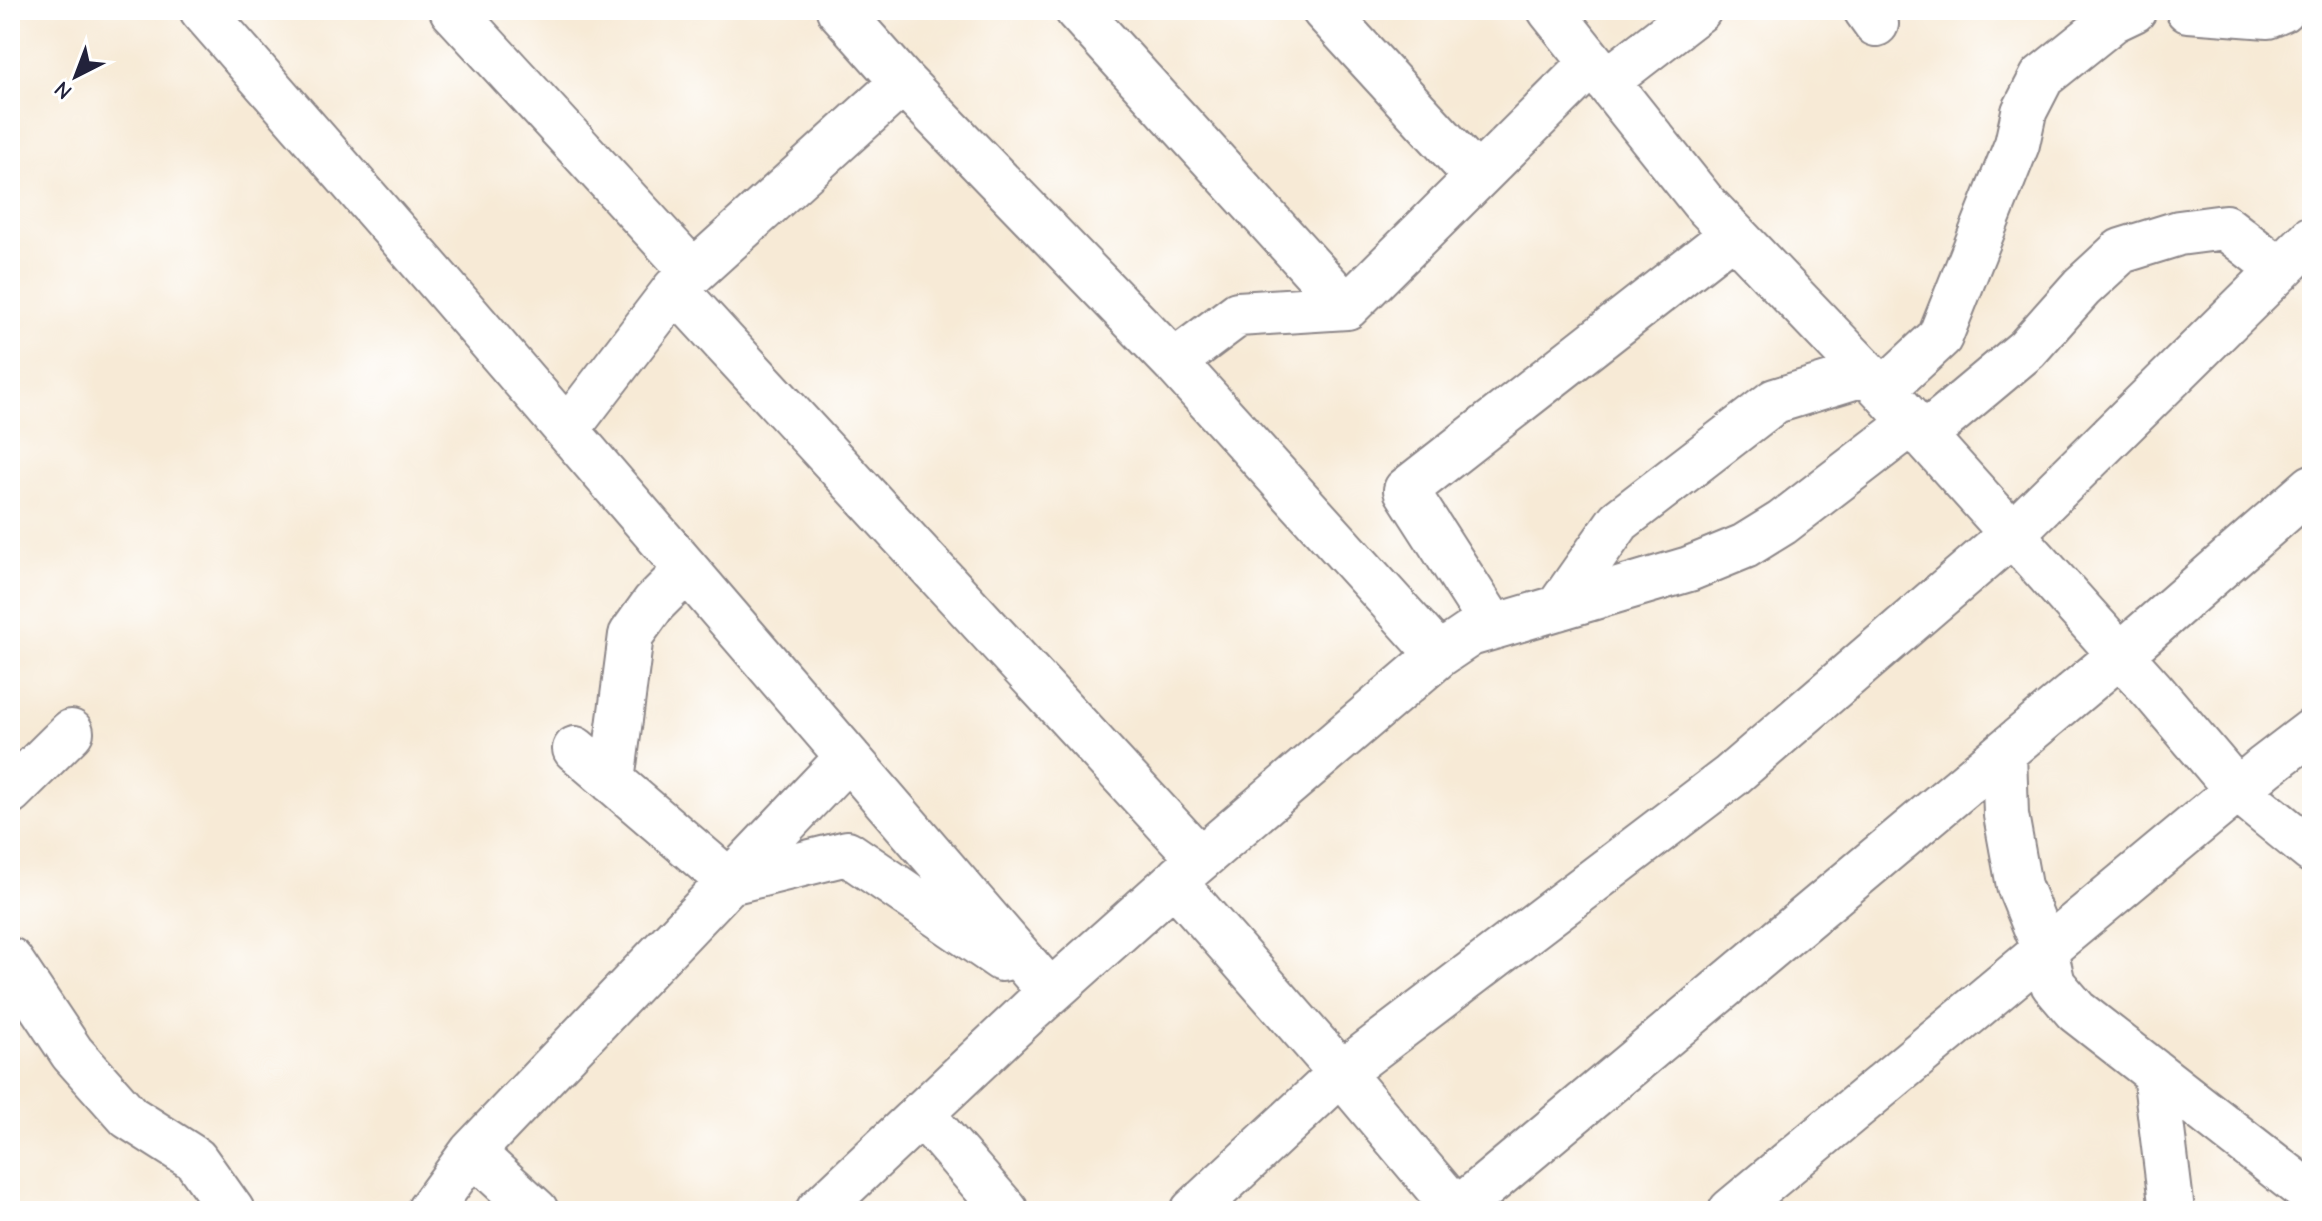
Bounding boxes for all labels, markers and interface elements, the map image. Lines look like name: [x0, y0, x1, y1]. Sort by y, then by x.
north arrow: [36, 36, 116, 116]
text: N: [49, 76, 77, 105]

